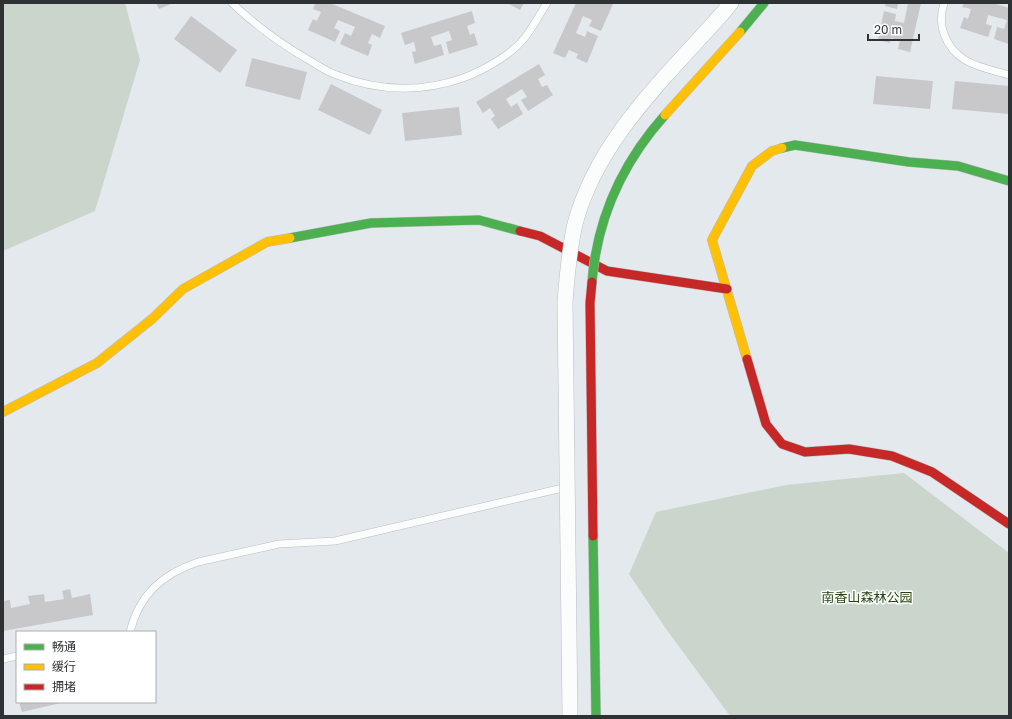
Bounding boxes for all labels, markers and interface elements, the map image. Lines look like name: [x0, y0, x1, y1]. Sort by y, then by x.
scale bar: [868, 16, 919, 42]
text: 20 m: [874, 22, 902, 37]
park label: 南香山森林公园: [821, 589, 913, 605]
legend: [16, 631, 156, 703]
text: 畅通: [52, 639, 76, 654]
text: 缓行: [52, 659, 76, 674]
text: 拥堵: [52, 679, 76, 694]

